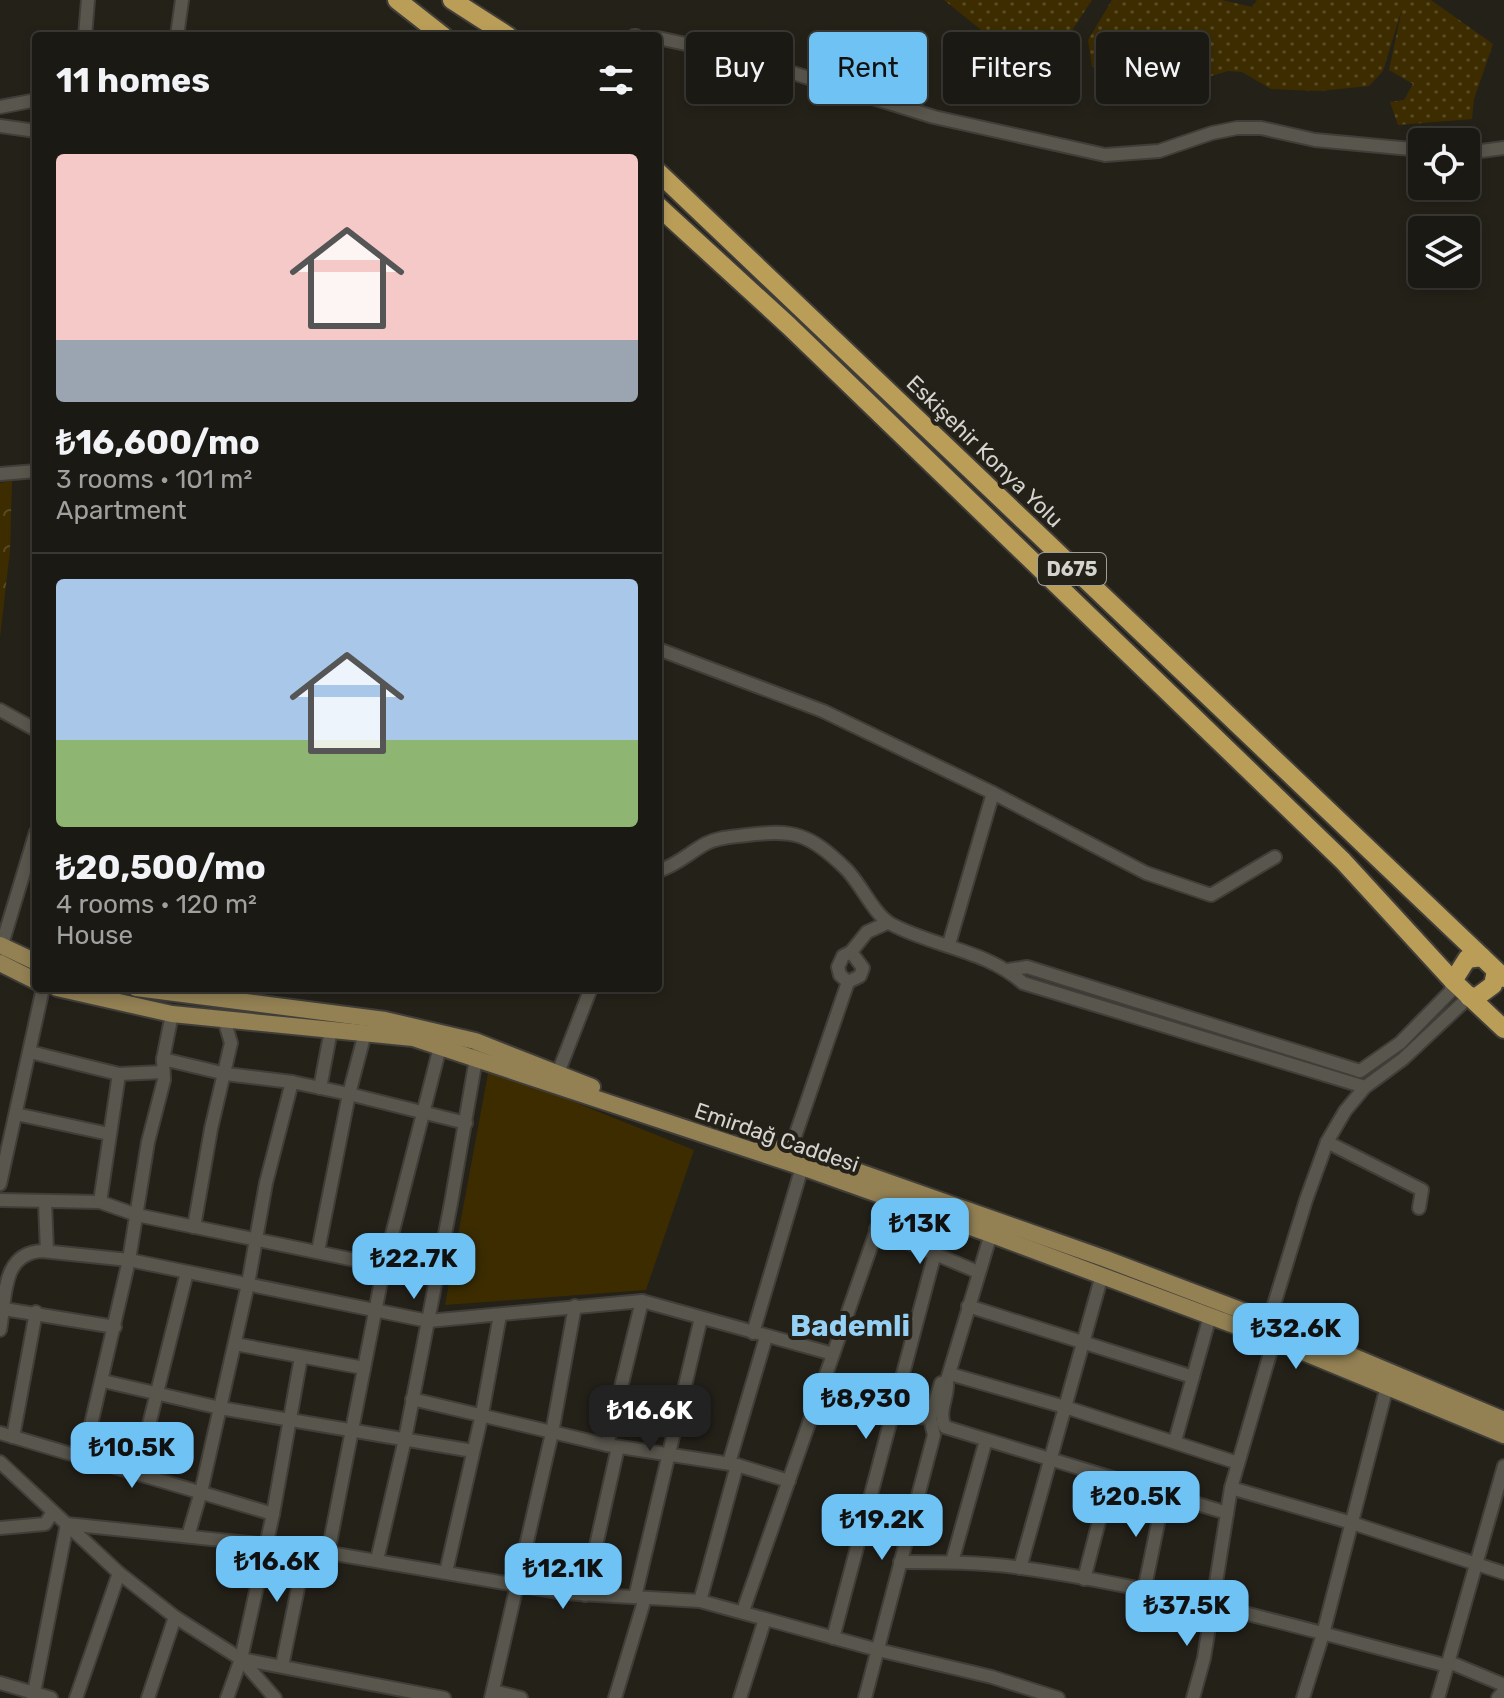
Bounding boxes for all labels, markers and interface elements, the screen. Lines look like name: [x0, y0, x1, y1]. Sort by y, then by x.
chip: Buy: [686, 32, 793, 104]
chip: Rent: [809, 32, 927, 104]
chip: Filters: [943, 32, 1080, 104]
chip: New: [1096, 32, 1209, 104]
icon: filters: [594, 58, 638, 102]
text: 11 homes: [56, 60, 210, 101]
map controls: [1408, 128, 1480, 288]
button: locate: [1408, 128, 1480, 200]
icon: home: [275, 206, 419, 350]
button: layers: [1408, 216, 1480, 288]
street label: Eskişehir Konya Yolu: [901, 370, 1069, 533]
text: ₺16,600/mo: [56, 422, 260, 463]
text: 3 rooms · 101 m²: [56, 464, 252, 495]
text: Apartment: [56, 495, 187, 526]
road number: D675: [1038, 553, 1106, 585]
icon: home: [275, 631, 419, 775]
text: ₺20,500/mo: [56, 847, 266, 888]
text: 4 rooms · 120 m²: [56, 889, 257, 920]
text: House: [56, 920, 133, 951]
street label: Emirdağ Caddesi: [691, 1097, 863, 1178]
pin: ₺13K: [873, 1198, 967, 1266]
text: ₺13K: [889, 1208, 951, 1239]
pin: ₺22.7K: [349, 1233, 479, 1301]
text: ₺22.7K: [370, 1243, 458, 1274]
pin: ₺32.6K: [1231, 1303, 1361, 1371]
district label: Bademli: [790, 1308, 910, 1344]
text: ₺32.6K: [1251, 1313, 1341, 1344]
pin: ₺8,930: [801, 1373, 931, 1441]
text: ₺8,930: [821, 1383, 911, 1414]
pin: ₺16.6K: [585, 1385, 715, 1453]
text: ₺16.6K: [607, 1395, 693, 1426]
pin: ₺10.5K: [67, 1422, 197, 1490]
text: ₺10.5K: [89, 1432, 175, 1463]
pin: ₺20.5K: [1071, 1471, 1201, 1539]
text: ₺20.5K: [1091, 1481, 1181, 1512]
pin: ₺19.2K: [817, 1494, 947, 1562]
text: ₺19.2K: [840, 1504, 924, 1535]
pin: ₺16.6K: [212, 1536, 342, 1604]
pin: ₺12.1K: [498, 1543, 628, 1611]
text: ₺16.6K: [234, 1546, 320, 1577]
text: ₺12.1K: [523, 1553, 603, 1584]
pin: ₺37.5K: [1122, 1580, 1252, 1648]
text: ₺37.5K: [1144, 1590, 1230, 1621]

